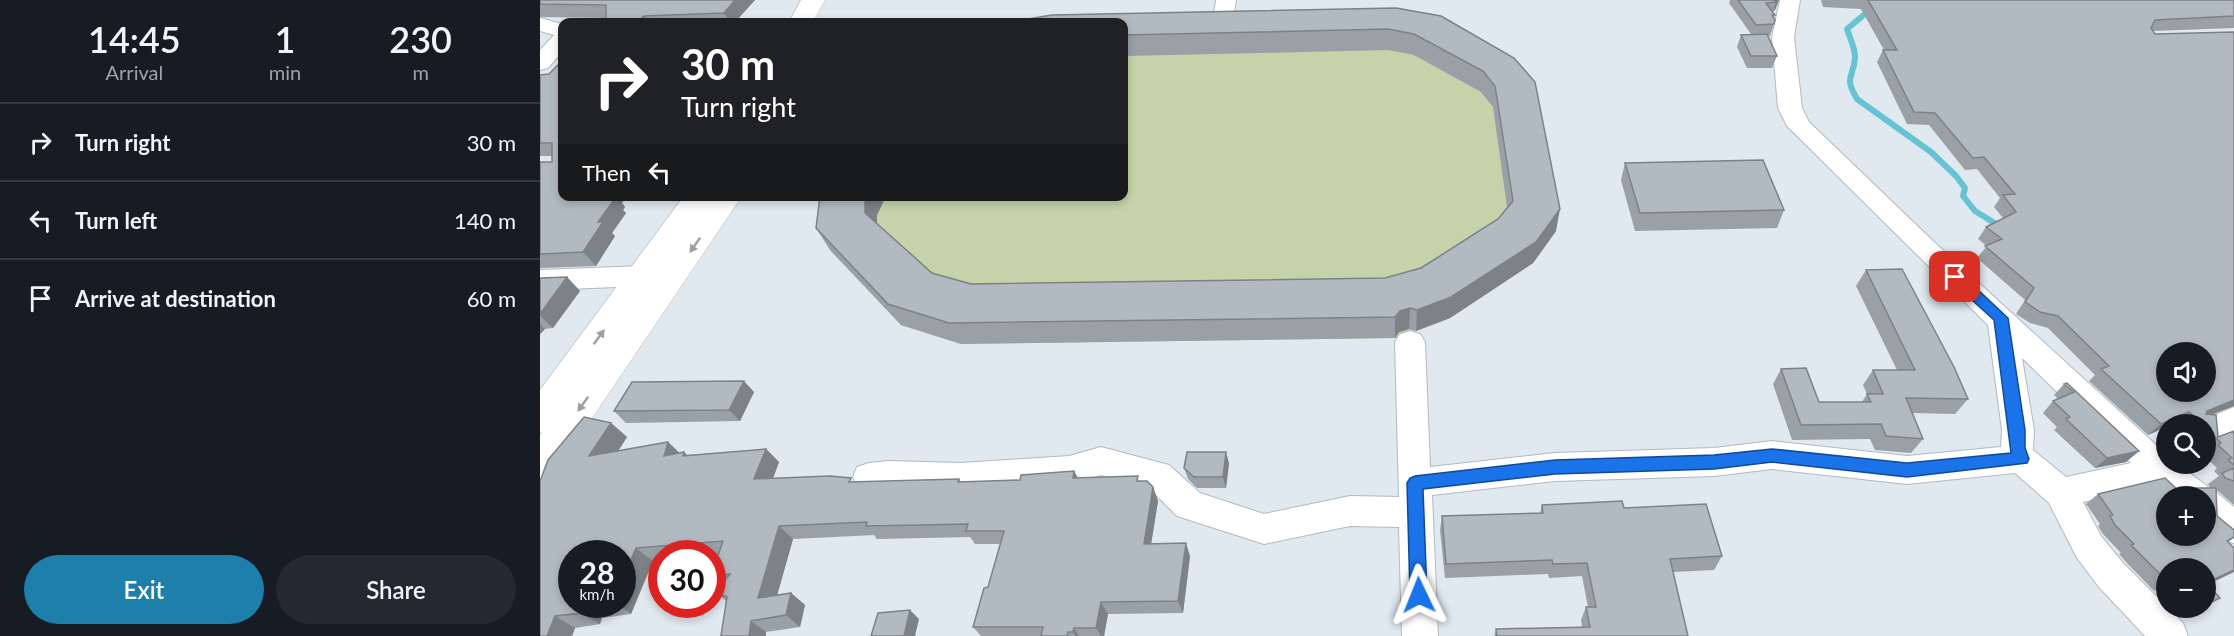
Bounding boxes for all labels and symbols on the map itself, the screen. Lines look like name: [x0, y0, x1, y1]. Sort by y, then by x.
one-way arrow: [689, 236, 701, 252]
pin: [1929, 251, 1980, 302]
one-way arrow: [593, 329, 605, 345]
one-way arrow: [577, 396, 589, 412]
speed limit sign: 30: [648, 540, 726, 618]
position arrow: [1387, 563, 1451, 627]

